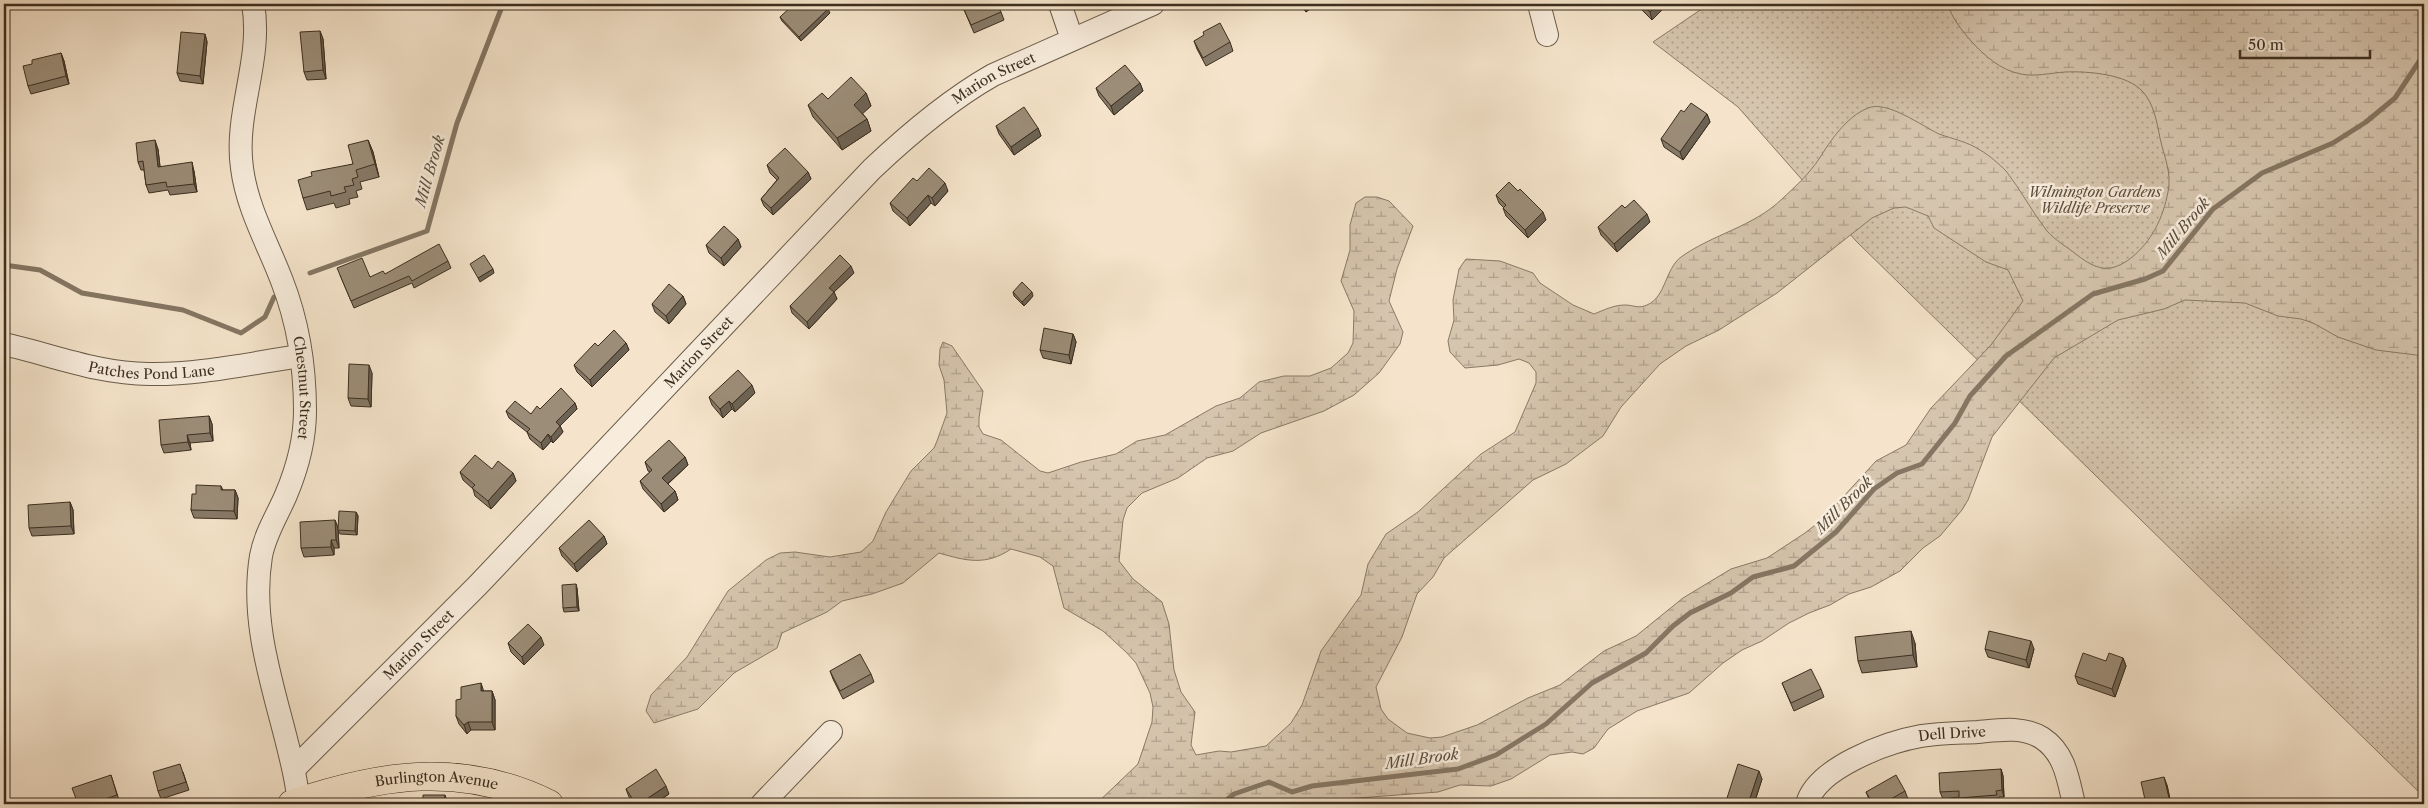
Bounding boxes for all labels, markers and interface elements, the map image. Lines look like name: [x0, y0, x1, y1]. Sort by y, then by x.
scale bar: [2240, 28, 2370, 60]
text: 50 m: [2248, 35, 2284, 54]
street label: Marion Street: [948, 48, 1038, 108]
water label: Mill Brook: [410, 133, 449, 211]
park label: Wilmington Gardens Wildlife Preserve: [2028, 183, 2163, 217]
water label: Mill Brook: [2150, 193, 2214, 263]
street label: Marion Street: [660, 312, 737, 392]
street label: Chestnut Street: [289, 335, 314, 441]
street label: Patches Pond Lane: [87, 357, 216, 383]
water label: Mill Brook: [1810, 472, 1877, 539]
street label: Marion Street: [379, 605, 458, 684]
street label: Dell Drive: [1917, 722, 1987, 745]
water label: Mill Brook: [1382, 744, 1460, 773]
street label: Burlington Avenue: [374, 767, 500, 794]

